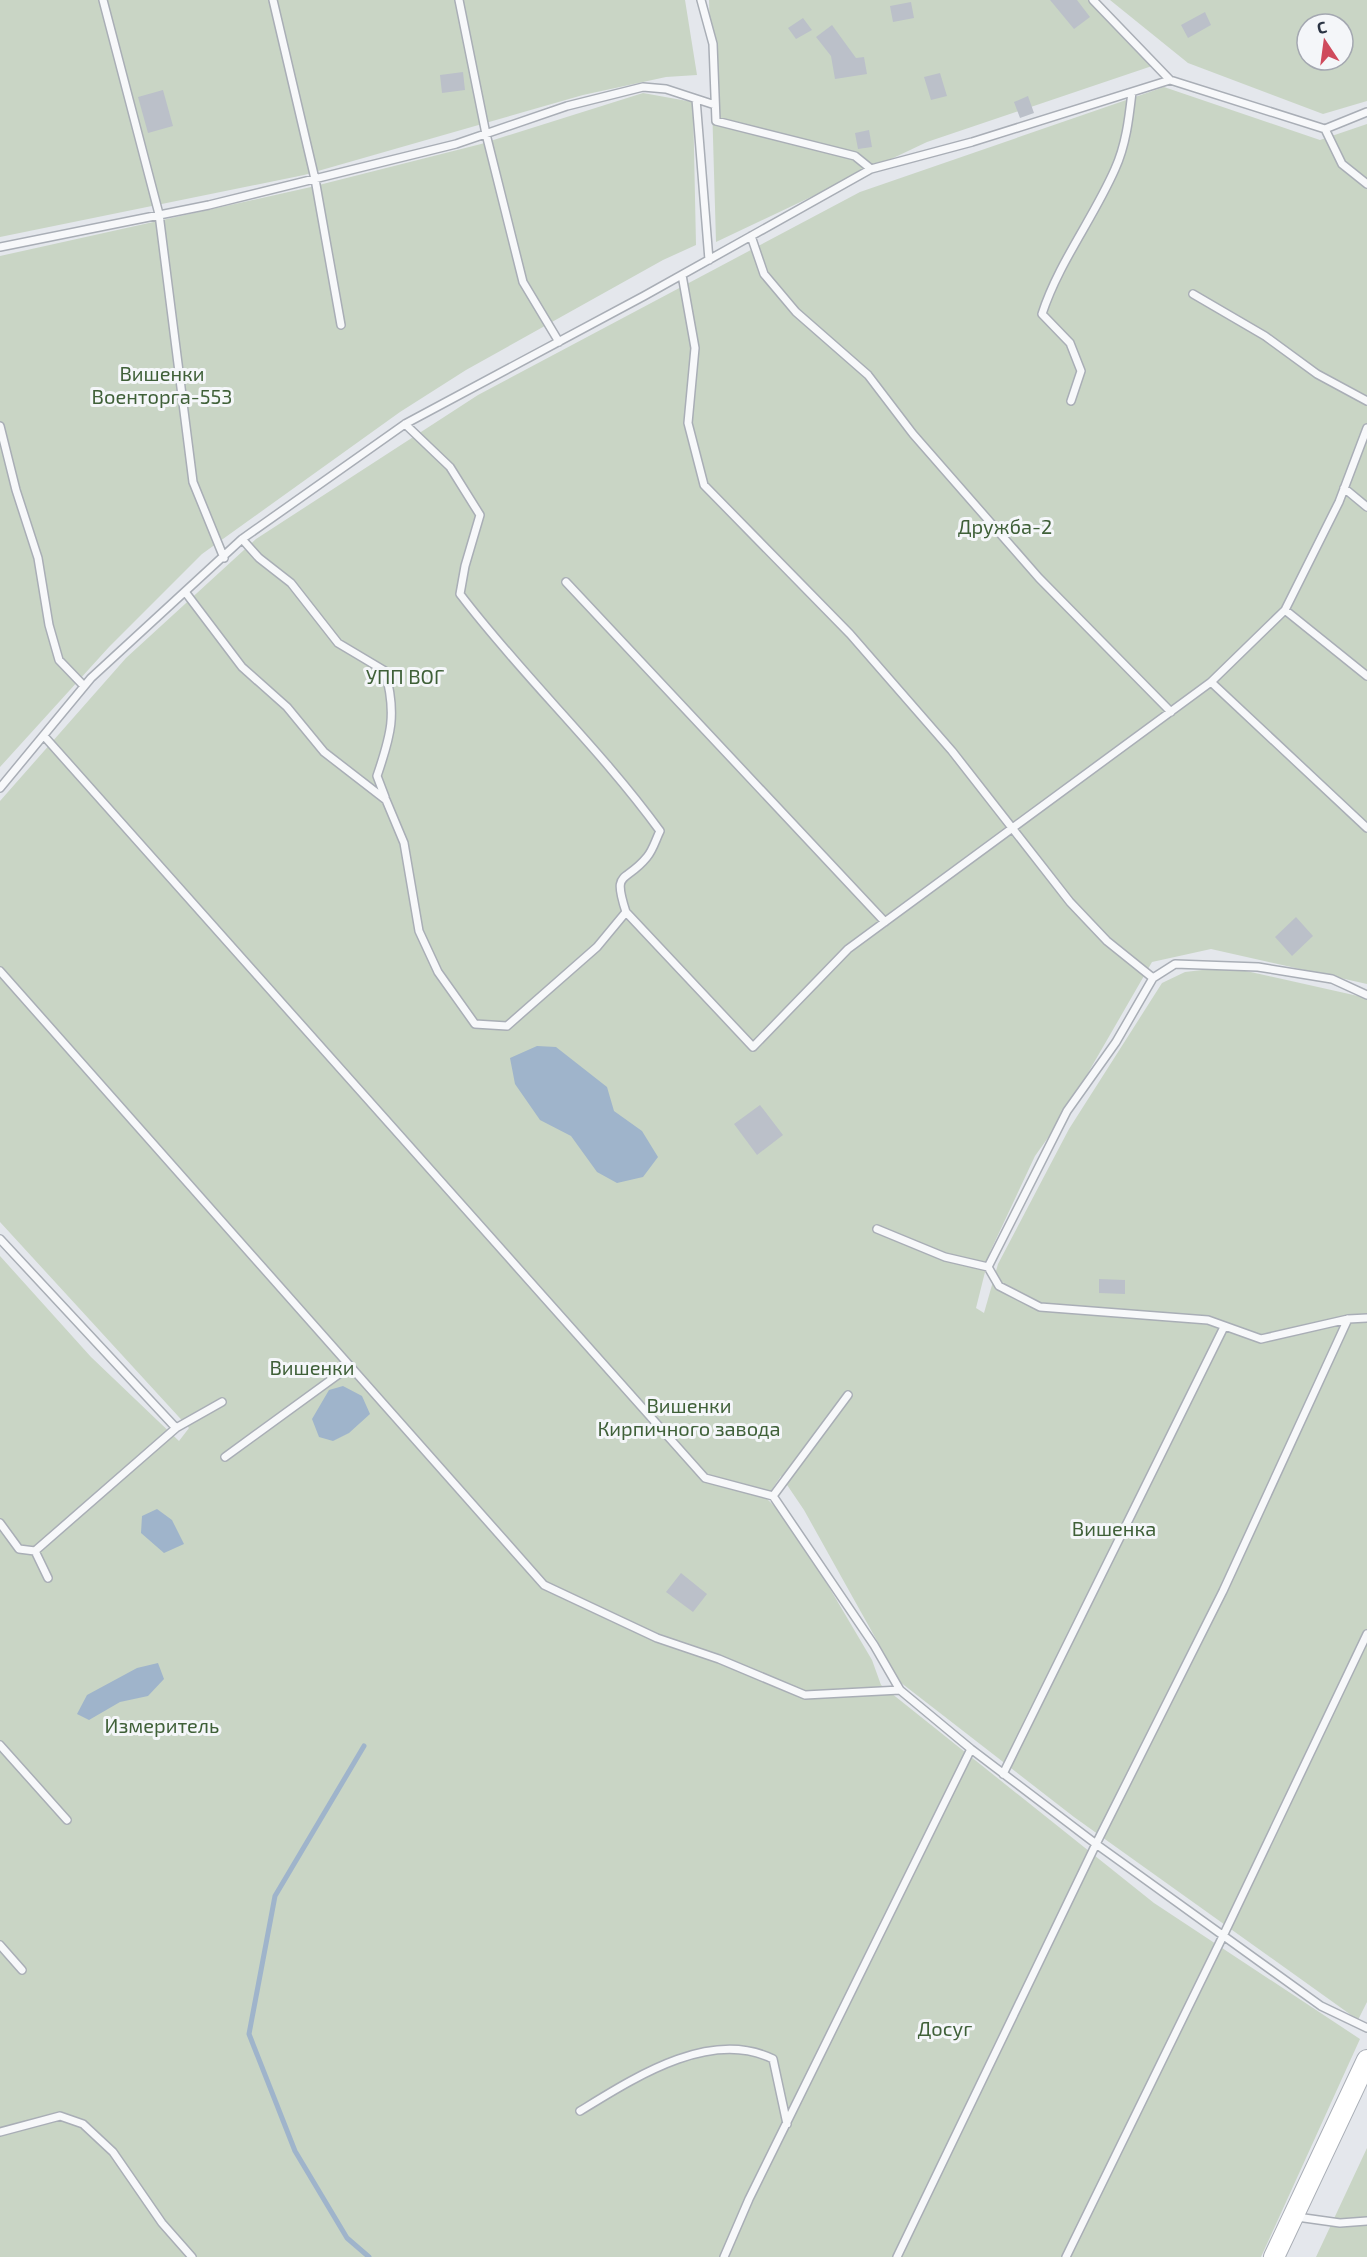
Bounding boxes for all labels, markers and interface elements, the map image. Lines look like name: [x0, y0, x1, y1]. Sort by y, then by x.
north arrow: [1295, 12, 1355, 72]
text: С: [1315, 17, 1328, 37]
park label: Вишенки Военторга-553: [92, 361, 232, 408]
park label: Дружба-2: [958, 514, 1052, 539]
park label: УПП ВОГ: [366, 664, 444, 688]
park label: Вишенки: [269, 1355, 355, 1379]
park label: Вишенки Кирпичного завода: [597, 1393, 781, 1440]
park label: Вишенка: [1072, 1516, 1156, 1540]
park label: Измеритель: [105, 1713, 219, 1737]
park label: Досуг: [918, 2016, 973, 2041]

